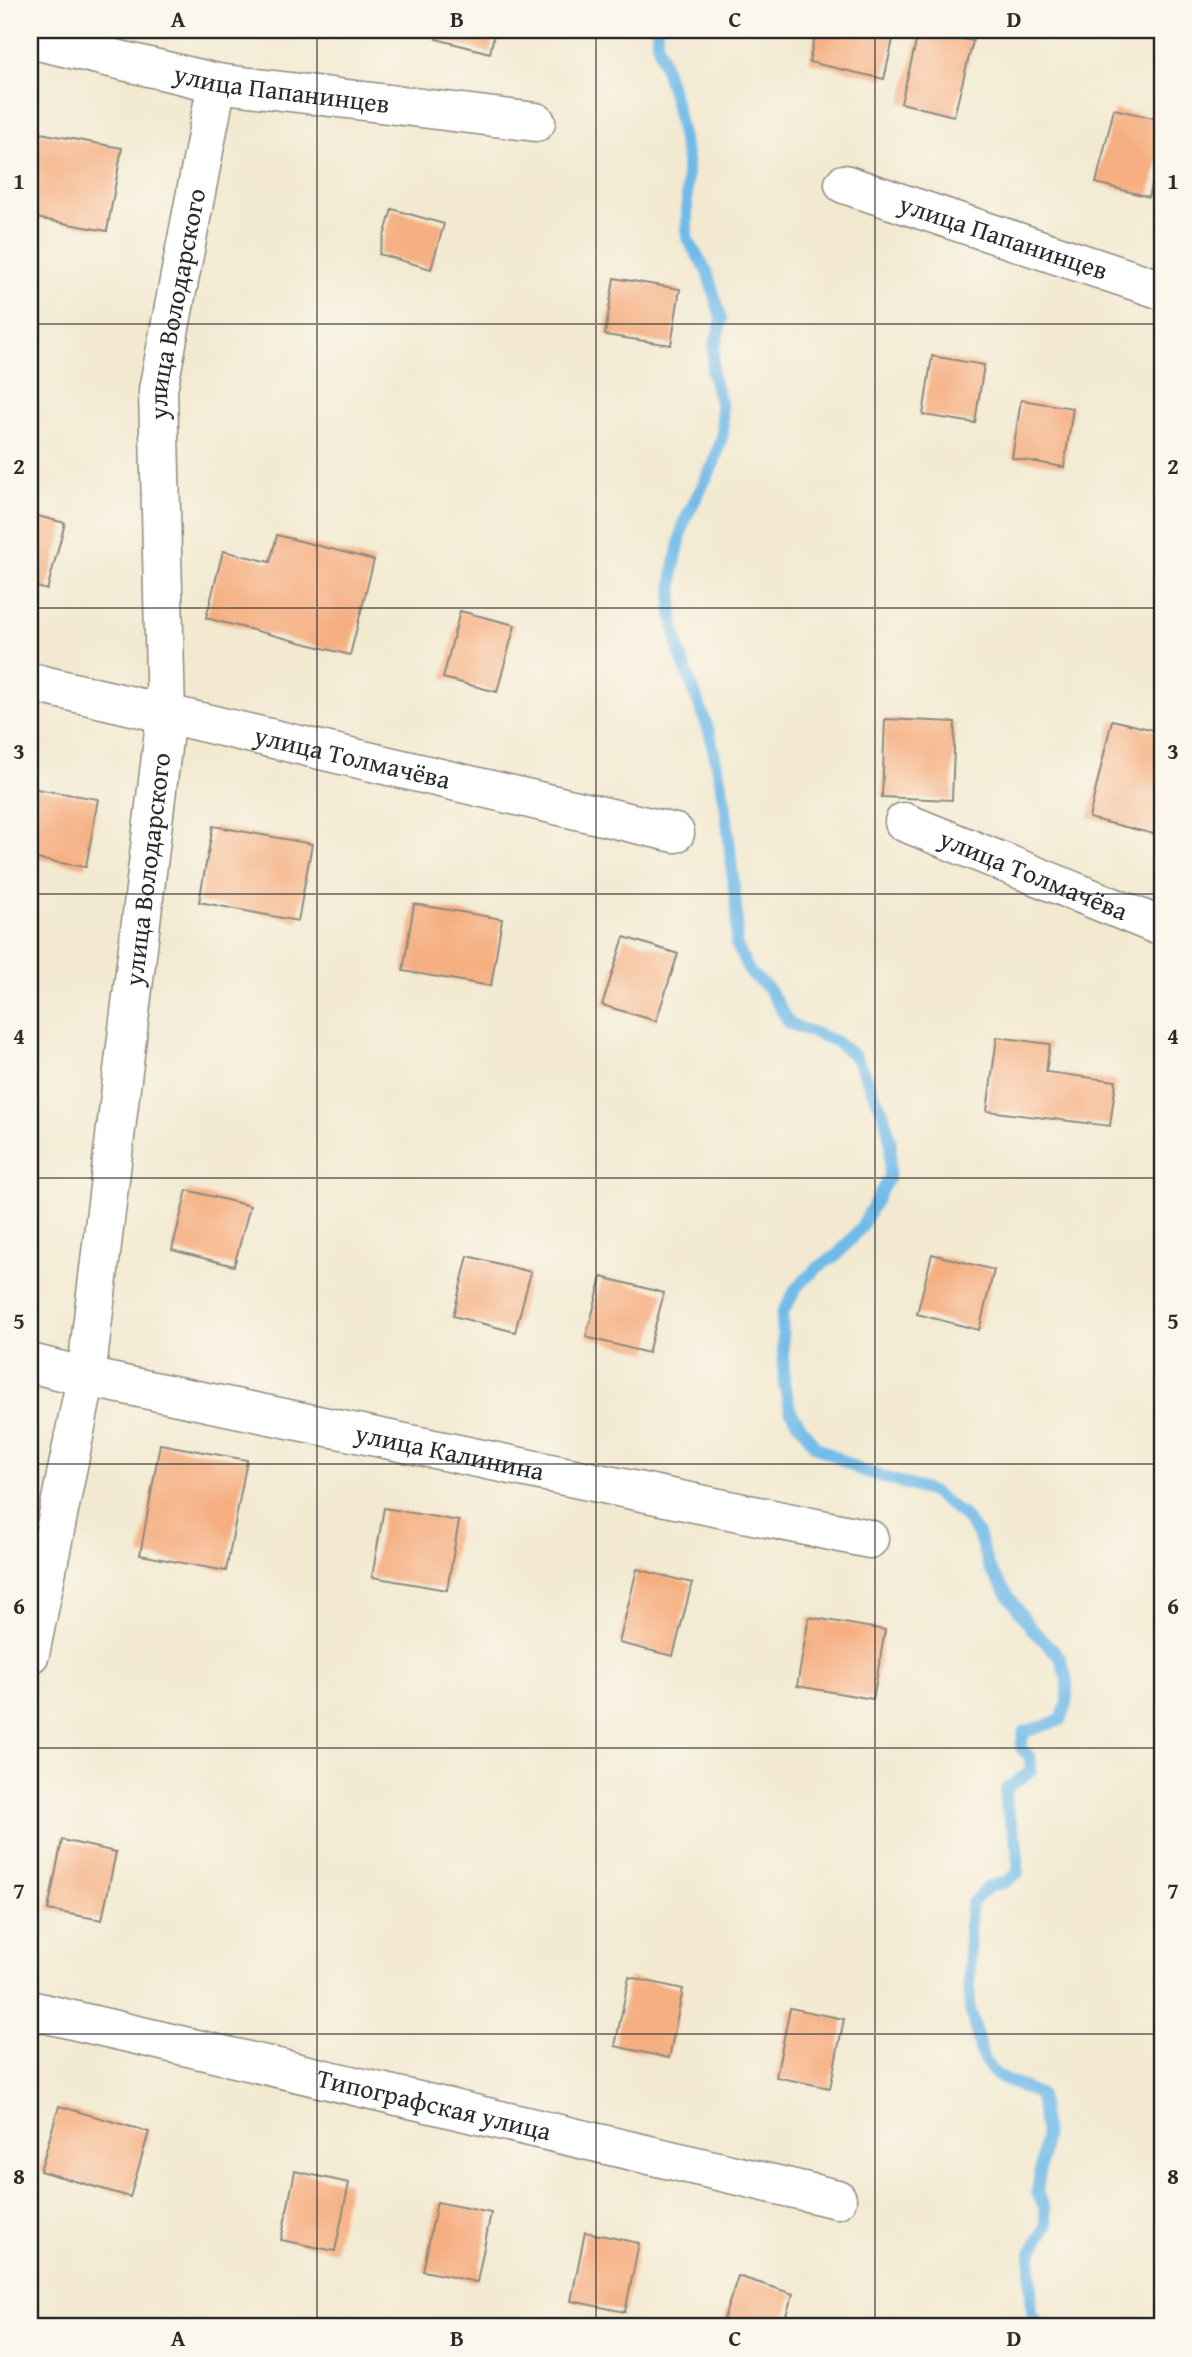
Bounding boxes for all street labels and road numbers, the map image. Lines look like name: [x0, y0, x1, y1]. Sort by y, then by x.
street label: улица Папанинцев: [169, 53, 392, 123]
street label: улица Папанинцев: [893, 183, 1113, 290]
street label: улица Володарского: [138, 185, 215, 421]
street label: улица Толмачёва: [249, 715, 455, 799]
street label: улица Володарского: [113, 750, 180, 989]
street label: улица Толмачёва: [933, 818, 1135, 930]
street label: улица Калинина: [351, 1413, 548, 1490]
street label: Типографская улица: [313, 2058, 556, 2151]

